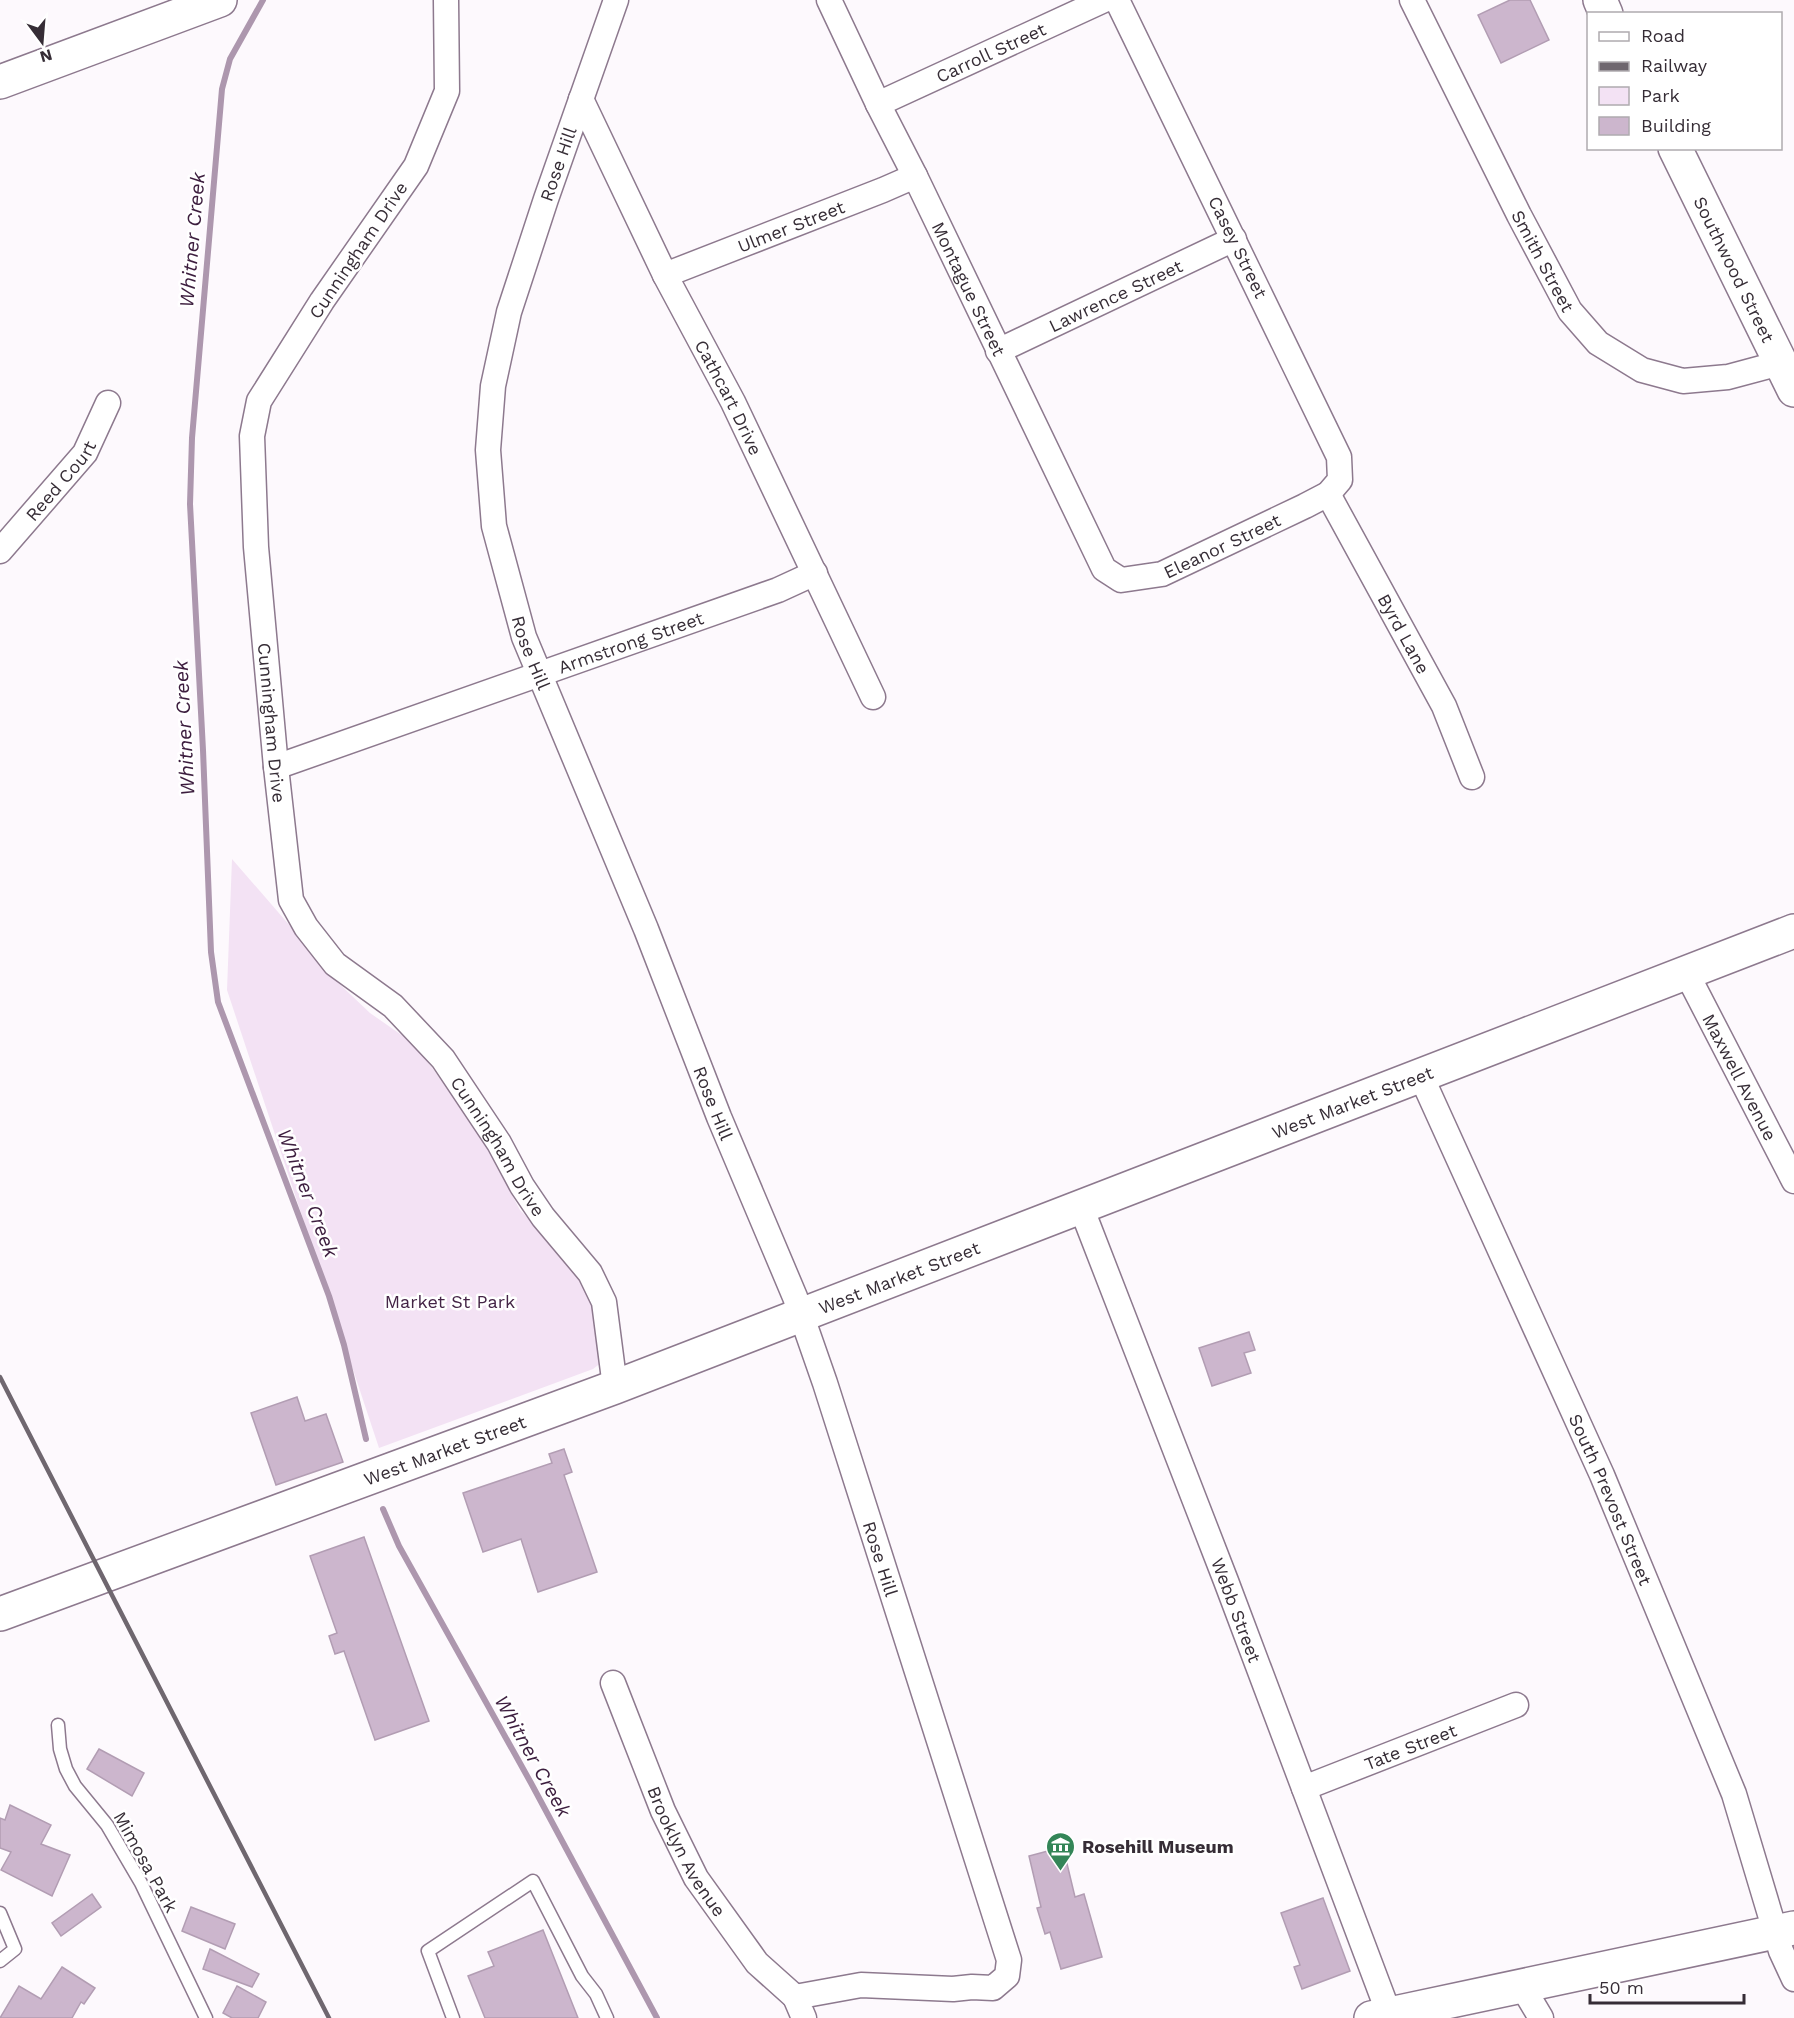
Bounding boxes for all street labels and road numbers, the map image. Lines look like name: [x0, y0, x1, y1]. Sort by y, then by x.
street label: Carroll Street: [932, 18, 1049, 86]
street label: Rose Hill: [535, 123, 581, 204]
street label: Cunningham Drive: [304, 178, 412, 322]
street label: Casey Street: [1204, 192, 1272, 302]
street label: Southwood Street: [1690, 193, 1780, 346]
street label: Ulmer Street: [734, 195, 848, 256]
street label: Smith Street: [1508, 206, 1579, 316]
street label: Montague Street: [928, 218, 1011, 360]
street label: Lawrence Street: [1045, 254, 1186, 336]
street label: Cathcart Drive: [691, 336, 767, 458]
street label: Reed Court: [21, 437, 100, 525]
street label: Eleanor Street: [1160, 509, 1284, 582]
street label: Byrd Lane: [1374, 590, 1435, 677]
street label: Armstrong Street: [555, 607, 706, 677]
street label: Rose Hill: [508, 613, 555, 693]
street label: Cunningham Drive: [254, 642, 290, 804]
street label: Maxwell Avenue: [1699, 1010, 1782, 1144]
street label: West Market Street: [1269, 1061, 1436, 1143]
street label: Rose Hill: [690, 1063, 738, 1143]
street label: Cunningham Drive: [447, 1072, 550, 1220]
street label: West Market Street: [815, 1236, 983, 1318]
street label: West Market Street: [361, 1410, 529, 1489]
street label: South Prevost Street: [1565, 1410, 1657, 1588]
street label: Rose Hill: [859, 1519, 903, 1599]
street label: Webb Street: [1207, 1555, 1266, 1666]
street label: Tate Street: [1361, 1719, 1460, 1774]
street label: Brooklyn Avenue: [644, 1783, 731, 1920]
street label: Mimosa Park: [110, 1808, 182, 1916]

